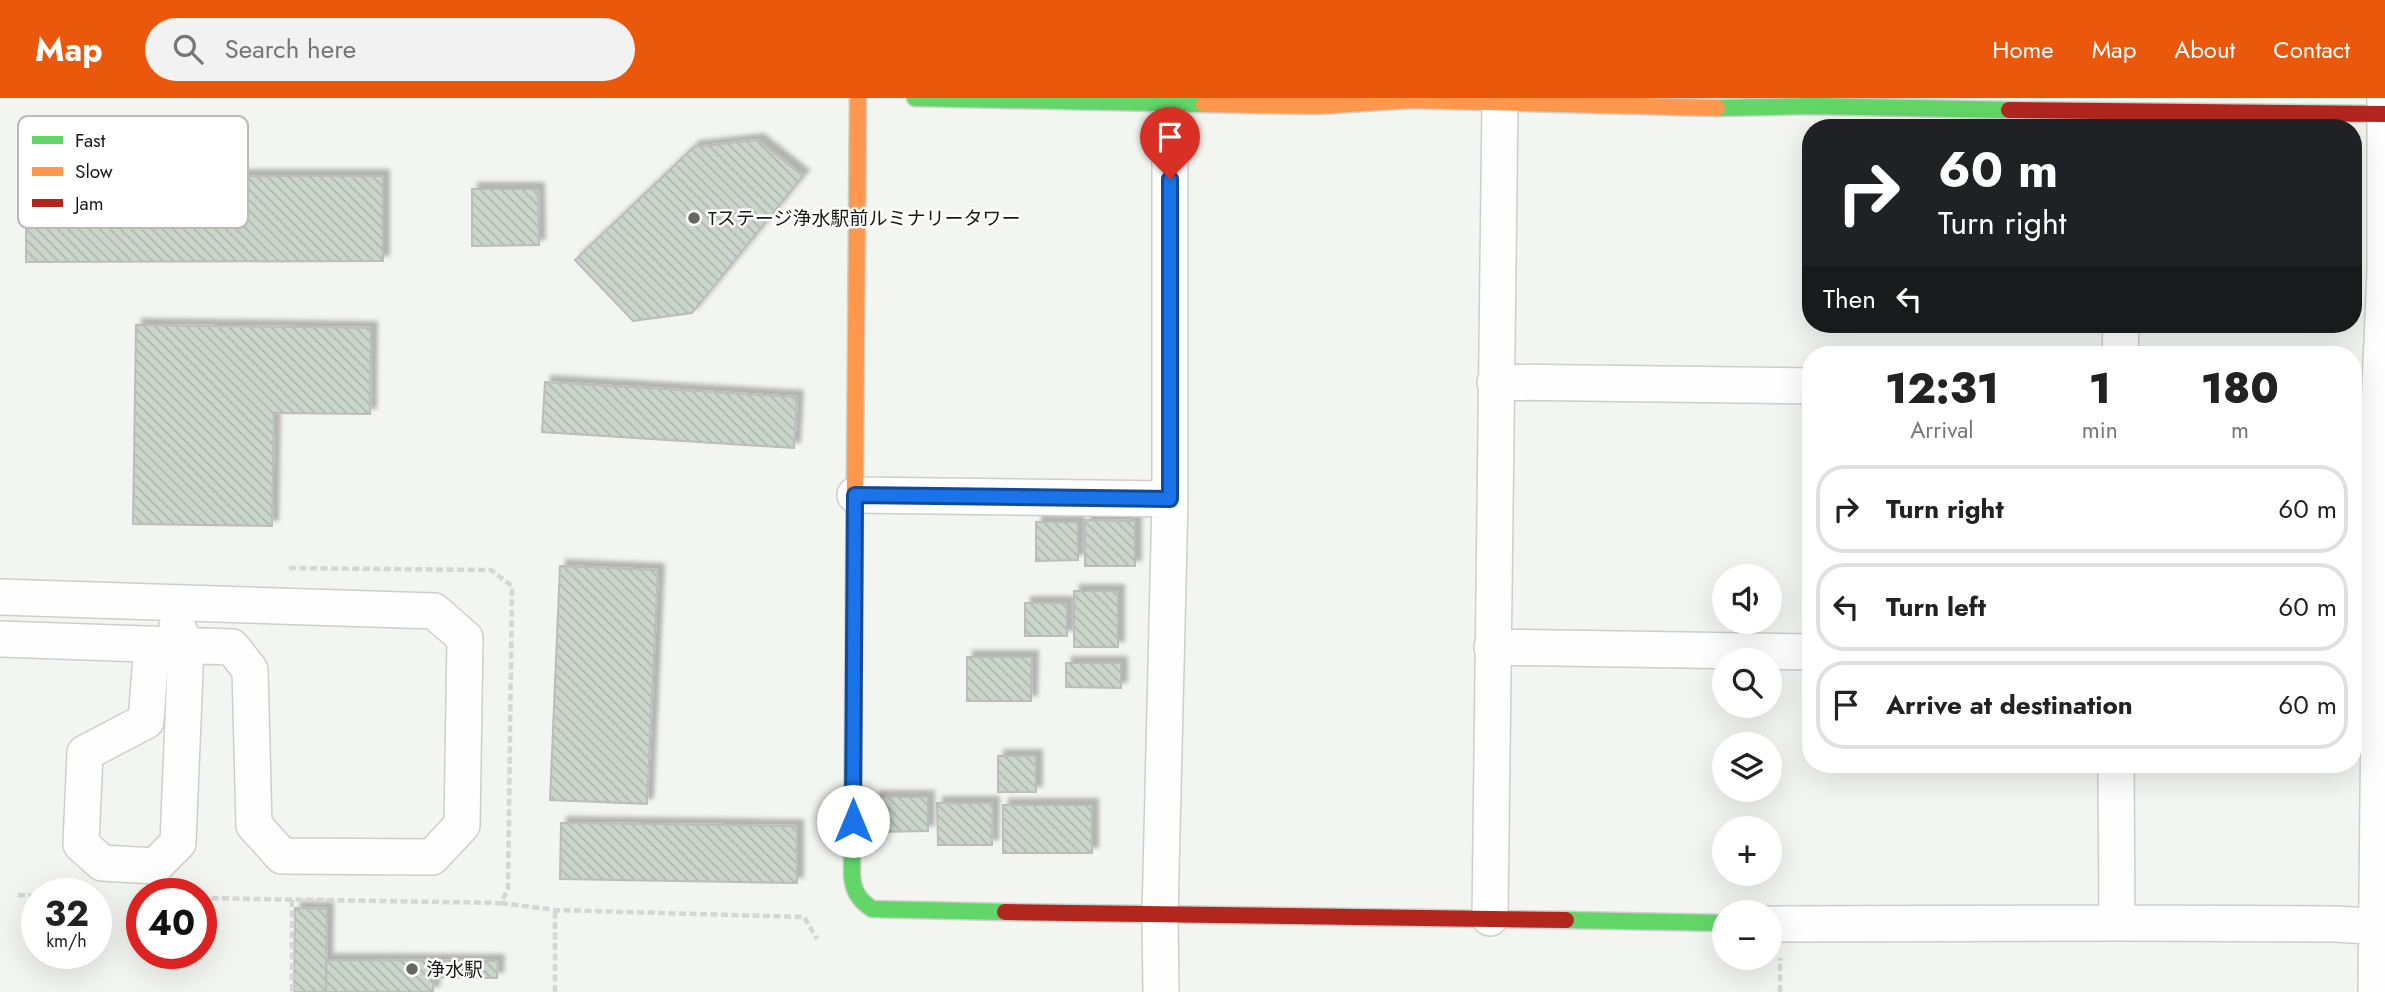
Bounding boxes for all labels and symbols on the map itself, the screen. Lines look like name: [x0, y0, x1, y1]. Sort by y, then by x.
pin: [1140, 107, 1200, 179]
legend: [18, 116, 248, 228]
text: Fast: [75, 127, 106, 154]
text: Slow: [75, 158, 113, 185]
text: Jam: [72, 190, 104, 217]
place label: Tステージ浄水駅前ルミナリータワー: [708, 205, 1020, 232]
marker: Tステージ浄水駅前ルミナリータワー: [686, 210, 702, 226]
position arrow: [816, 784, 890, 858]
speed limit sign: 40: [126, 878, 217, 969]
place label: 浄水駅: [426, 956, 483, 983]
marker: 浄水駅: [404, 961, 420, 977]

